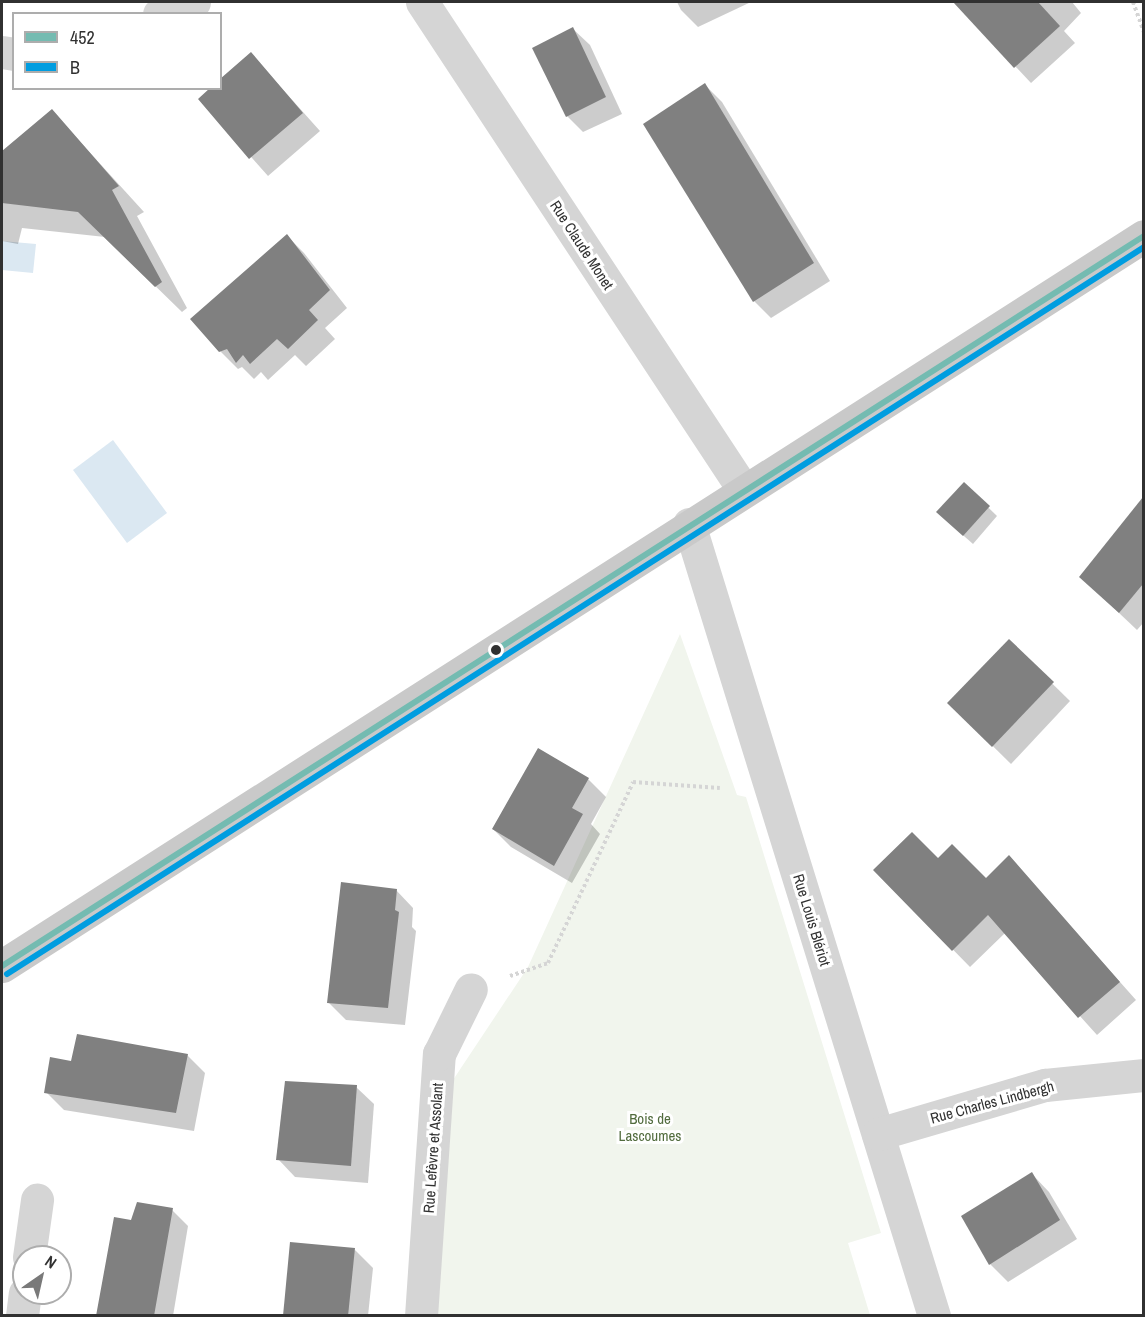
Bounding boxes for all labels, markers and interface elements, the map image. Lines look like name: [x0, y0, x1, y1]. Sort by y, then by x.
legend: [12, 12, 222, 90]
text: 452: [70, 25, 95, 50]
text: B: [70, 55, 80, 80]
street label: Rue Claude Monet: [547, 197, 617, 293]
unlabelled marker: [490, 644, 502, 656]
street label: Rue Louis Blériot: [789, 872, 835, 968]
street label: Rue Charles Lindbergh: [928, 1077, 1056, 1127]
street label: Rue Lefèvre et Assolant: [419, 1082, 447, 1214]
park label: Bois de Lascoumes: [619, 1109, 681, 1144]
north arrow: [12, 1245, 72, 1305]
text: N: [41, 1250, 61, 1274]

